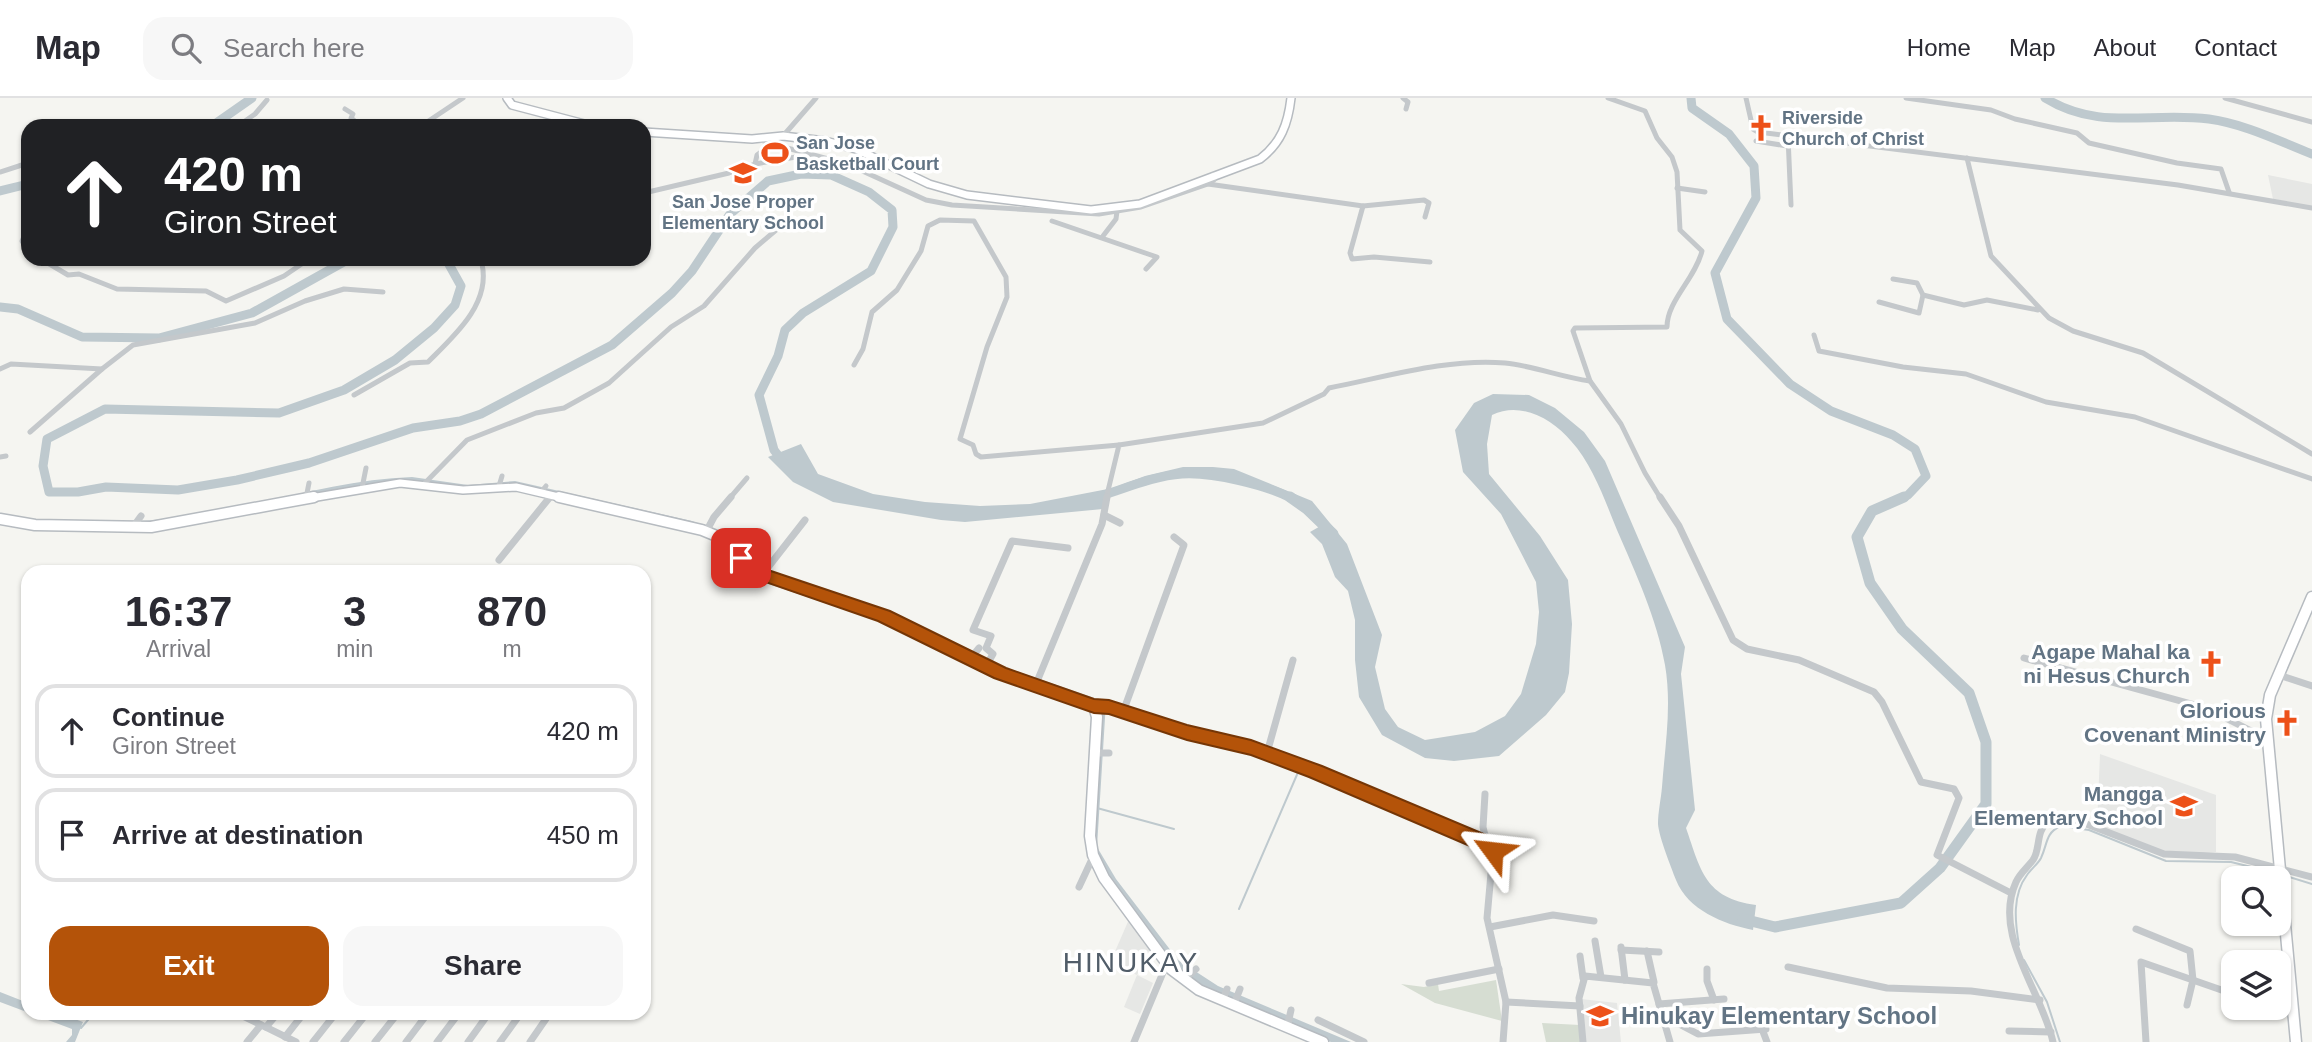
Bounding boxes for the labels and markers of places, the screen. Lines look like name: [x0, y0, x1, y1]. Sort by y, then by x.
place label: Riverside Church of Christ: [1782, 108, 1924, 149]
church icon: Riverside Church of Christ: [1746, 113, 1776, 143]
place label: San Jose Basketball Court: [796, 133, 939, 174]
sports icon: San Jose Basketball Court: [760, 138, 790, 168]
school or university icon: San Jose Proper Elementary School: [728, 158, 758, 188]
place label: San Jose Proper Elementary School: [662, 192, 824, 233]
pin: [711, 528, 771, 588]
place label: Agape Mahal ka ni Hesus Church: [2023, 640, 2190, 687]
church icon: Agape Mahal ka ni Hesus Church: [2196, 649, 2226, 679]
place label: Glorious Covenant Ministry: [2084, 699, 2266, 746]
church icon: Glorious Covenant Ministry: [2272, 708, 2302, 738]
place label: Mangga Elementary School: [1974, 782, 2163, 829]
school or university icon: Mangga Elementary School: [2169, 791, 2199, 821]
school or university icon: Hinukay Elementary School: [1585, 1001, 1615, 1031]
place label: Hinukay Elementary School: [1621, 1002, 1937, 1029]

